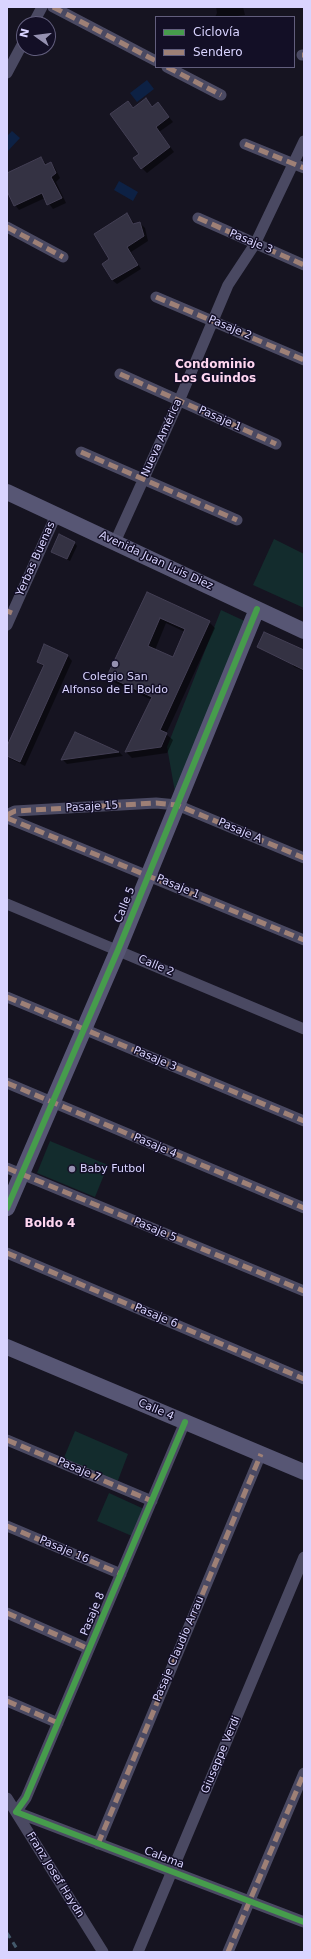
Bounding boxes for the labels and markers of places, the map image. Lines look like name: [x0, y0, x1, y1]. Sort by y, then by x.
marker: Colegio San Alfonso de El Boldo: [110, 659, 120, 669]
place label: Colegio San Alfonso de El Boldo: [62, 670, 168, 696]
place label: Baby Futbol: [80, 1162, 145, 1176]
marker: Baby Futbol: [67, 1164, 77, 1174]

